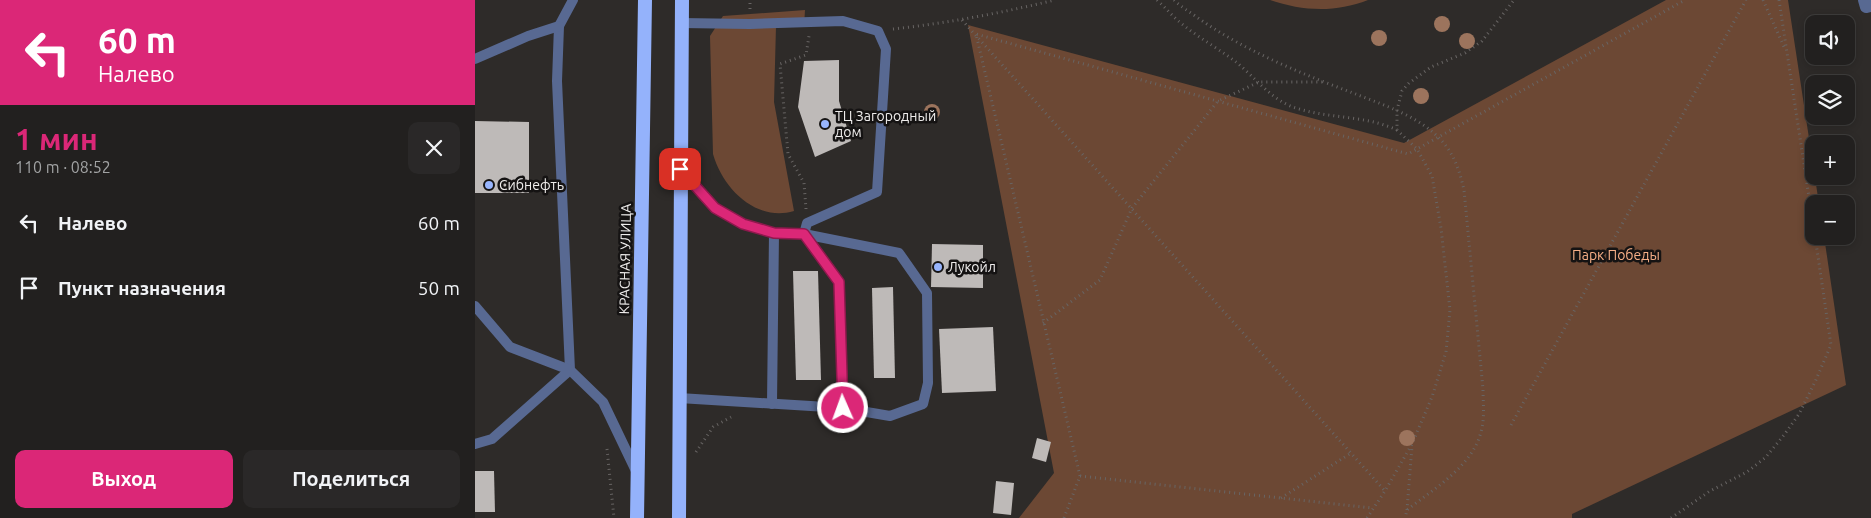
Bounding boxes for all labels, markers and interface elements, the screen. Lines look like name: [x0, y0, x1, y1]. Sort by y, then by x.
map controls: [1805, 15, 1855, 245]
button: sound: [1805, 15, 1855, 65]
icon: left: [15, 20, 80, 85]
text: 60 m: [98, 20, 176, 60]
text: Налево: [98, 61, 175, 86]
button: layers: [1805, 75, 1855, 125]
place label: ТЦ Загородный дом: [835, 108, 936, 140]
marker: ТЦ Загородный дом: [819, 118, 831, 130]
text: 1 мин: [15, 122, 98, 156]
button: close: [408, 122, 460, 174]
button: +: [1805, 135, 1855, 185]
pin: [659, 148, 701, 190]
icon: arrive: [666, 155, 694, 183]
text: 110 m · 08:52: [15, 158, 111, 176]
place label: Сибнефть: [499, 177, 564, 193]
marker: Сибнефть: [483, 179, 495, 191]
button: −: [1805, 195, 1855, 245]
street label: КРАСНАЯ УЛИЦА: [616, 203, 634, 315]
icon: left: [15, 209, 43, 237]
text: Налево: [58, 212, 127, 234]
text: 60 m: [418, 212, 460, 234]
park label: Парк Победы: [1572, 247, 1660, 263]
place label: Лукойл: [948, 259, 996, 275]
marker: Лукойл: [932, 261, 944, 273]
icon: arrive: [15, 274, 43, 302]
text: Пункт назначения: [58, 277, 226, 299]
text: 50 m: [418, 277, 460, 299]
position arrow: [816, 381, 868, 433]
button: Выход: [15, 450, 233, 508]
button: Поделиться: [243, 450, 460, 508]

